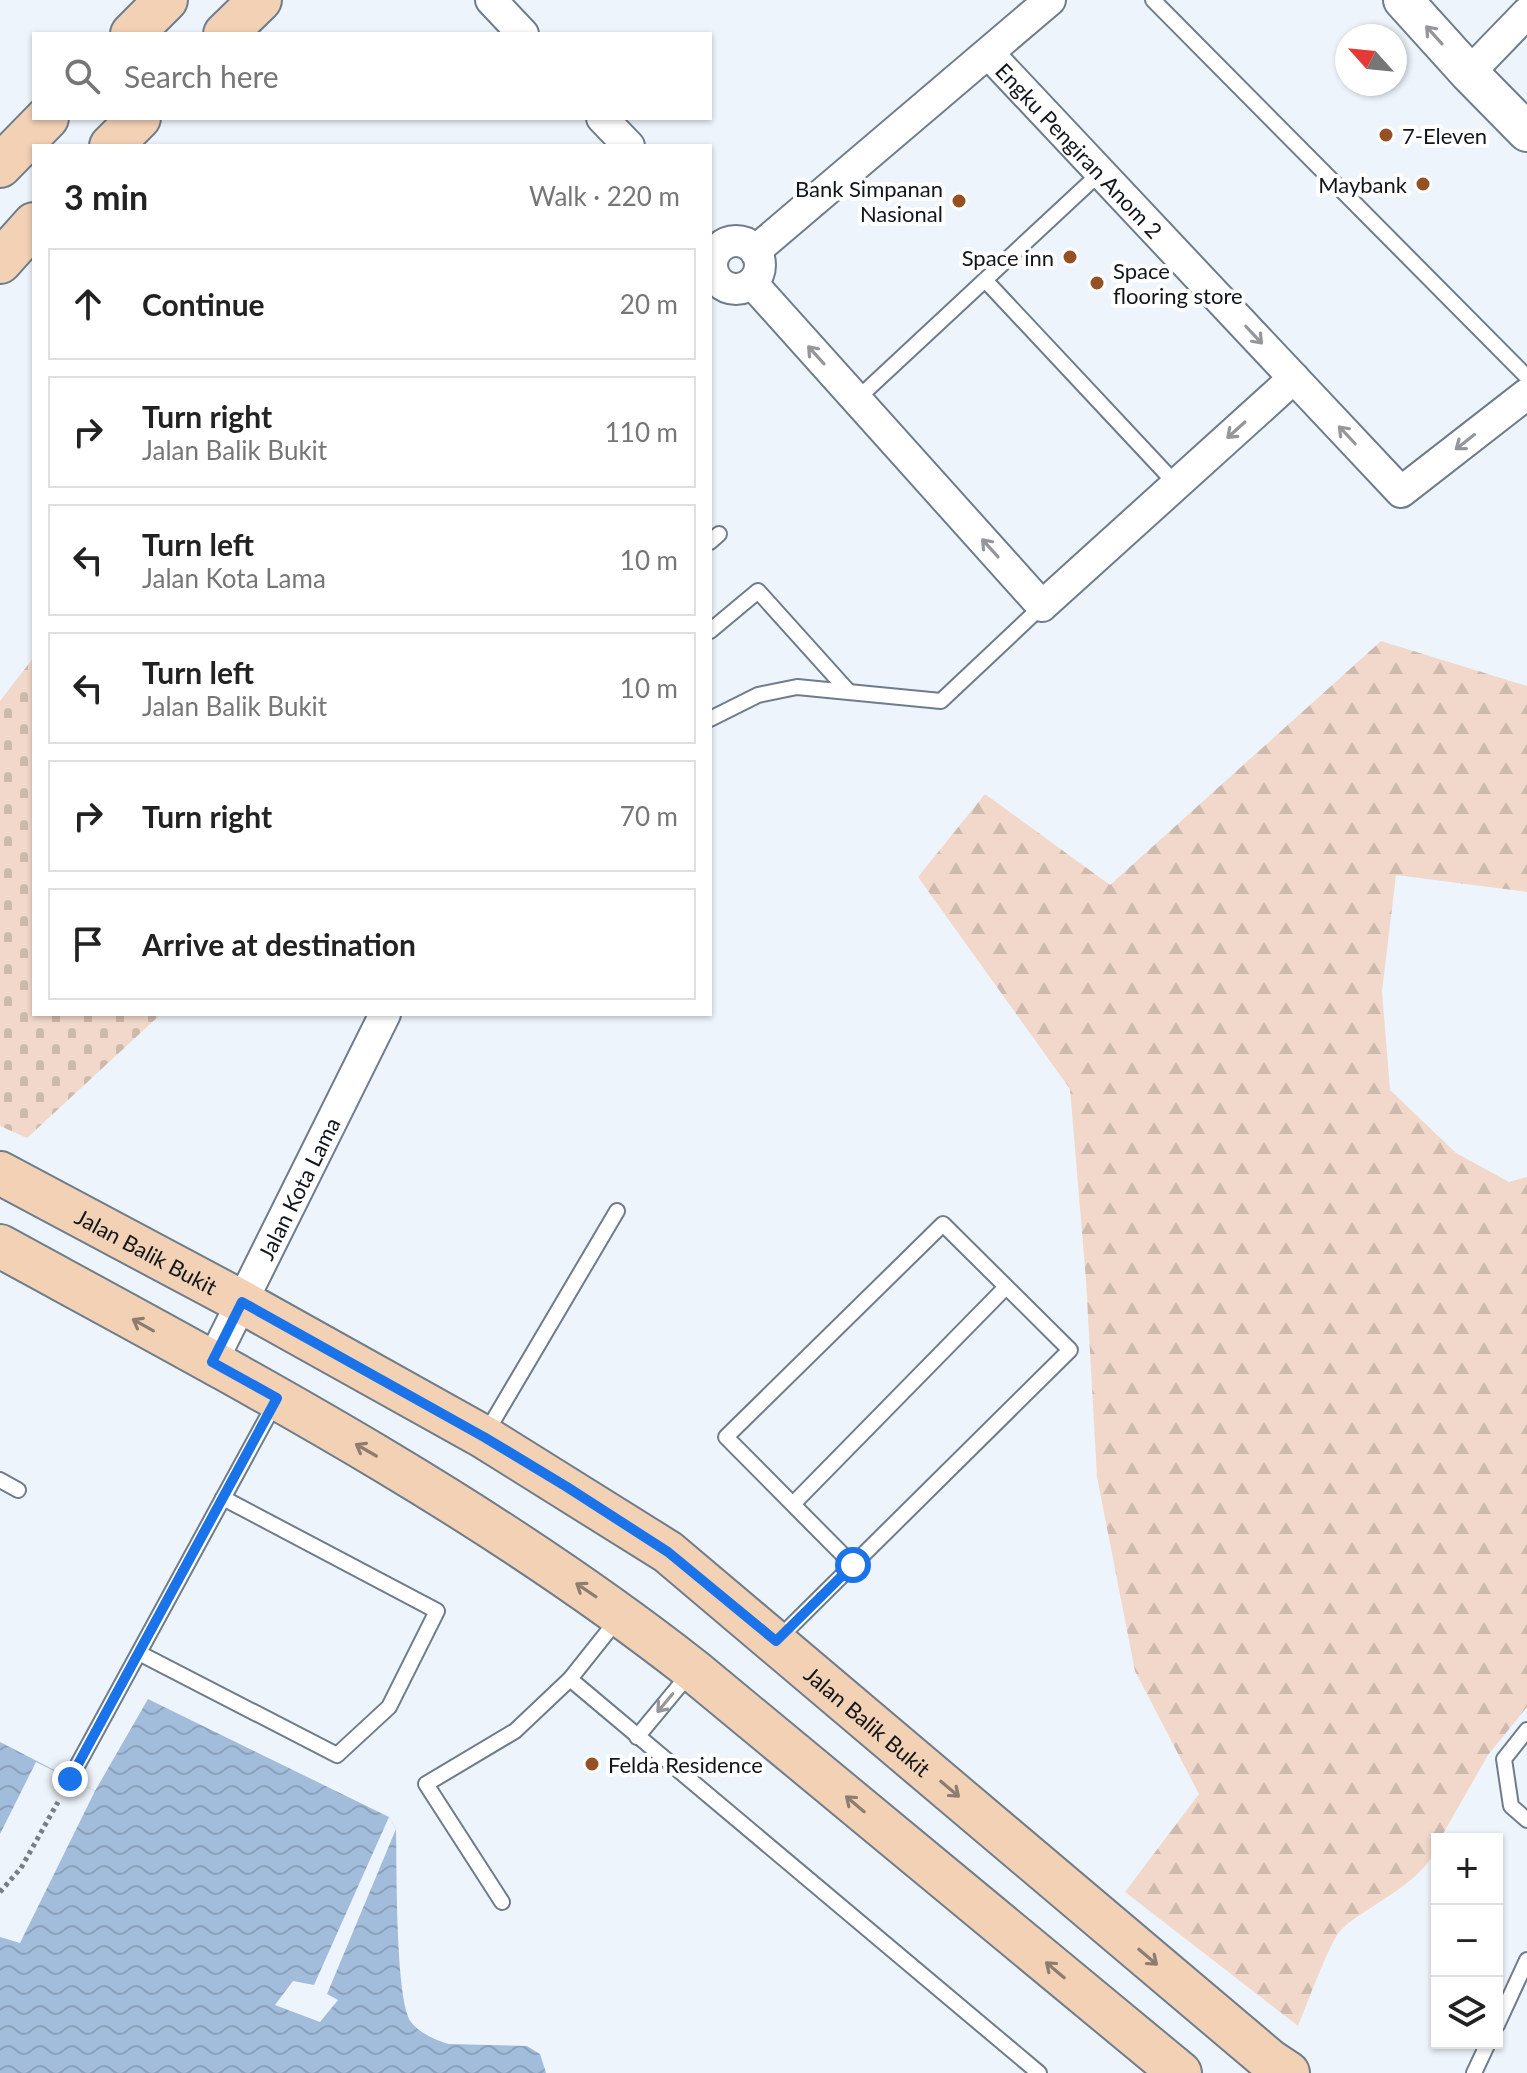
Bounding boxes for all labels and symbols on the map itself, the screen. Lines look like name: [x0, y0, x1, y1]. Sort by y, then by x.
north arrow: [1335, 24, 1407, 96]
one-way arrow: [1426, 25, 1444, 45]
street label: Engku Pengiran Anom 2: [991, 57, 1168, 243]
place label: 7-Eleven: [1402, 122, 1487, 149]
marker: 7-Eleven: [1377, 126, 1395, 144]
place label: Maybank: [1318, 171, 1408, 198]
place label: Bank Simpanan Nasional: [795, 175, 943, 227]
marker: Maybank: [1414, 175, 1432, 193]
marker: Bank Simpanan Nasional: [950, 192, 968, 210]
place label: Space inn: [962, 244, 1054, 271]
marker: Space inn: [1061, 248, 1079, 266]
place label: Space flooring store: [1113, 257, 1243, 309]
marker: Space flooring store: [1088, 274, 1106, 292]
one-way arrow: [1244, 325, 1263, 345]
one-way arrow: [806, 345, 825, 365]
one-way arrow: [1226, 421, 1246, 440]
one-way arrow: [1338, 425, 1357, 445]
one-way arrow: [1455, 433, 1476, 451]
one-way arrow: [981, 539, 999, 559]
street label: Jalan Kota Lama: [252, 1113, 345, 1264]
street label: Jalan Balik Bukit: [71, 1202, 222, 1300]
one-way arrow: [132, 1316, 155, 1332]
one-way arrow: [355, 1442, 378, 1458]
route start: [835, 1547, 871, 1583]
one-way arrow: [575, 1581, 597, 1598]
street label: Jalan Balik Bukit: [799, 1660, 936, 1782]
one-way arrow: [656, 1693, 674, 1713]
place label: Felda Residence: [608, 1751, 763, 1778]
marker: Felda Residence: [583, 1755, 601, 1773]
route end: [52, 1761, 88, 1797]
one-way arrow: [939, 1780, 959, 1798]
one-way arrow: [845, 1795, 865, 1813]
one-way arrow: [1137, 1948, 1157, 1966]
one-way arrow: [1045, 1961, 1066, 1979]

